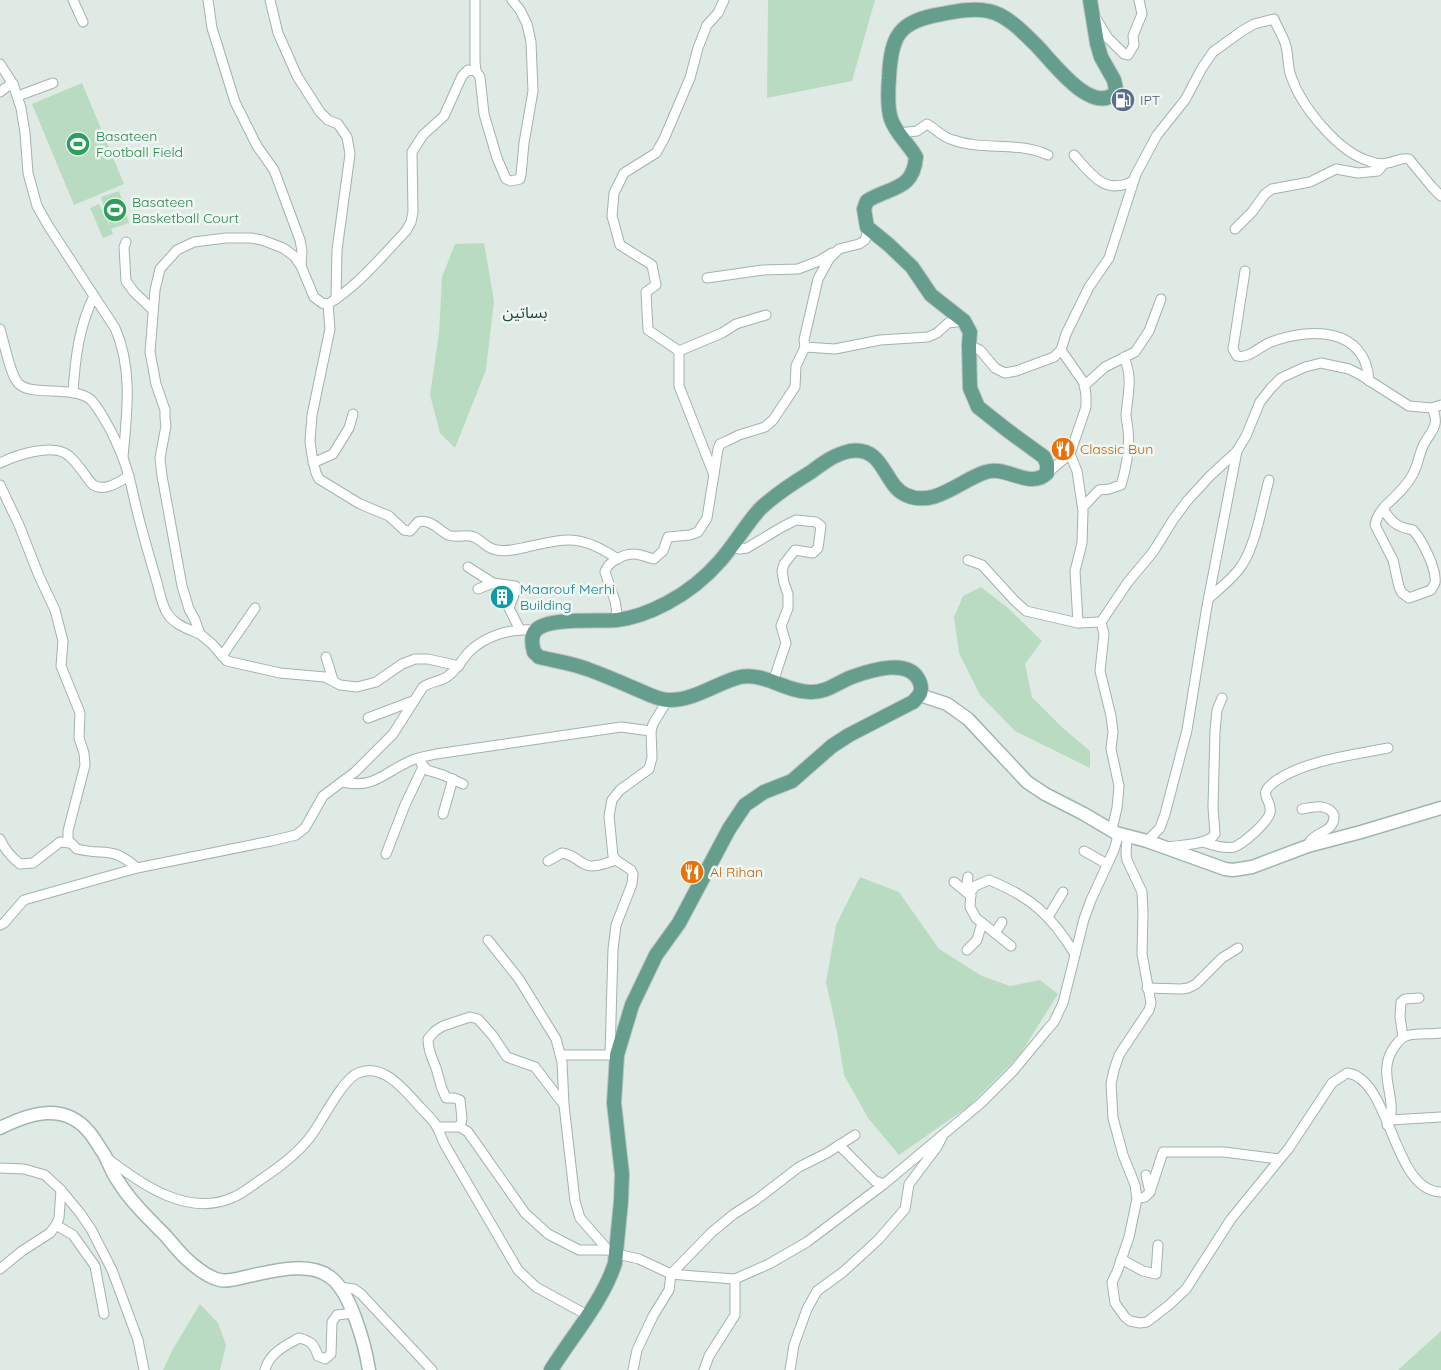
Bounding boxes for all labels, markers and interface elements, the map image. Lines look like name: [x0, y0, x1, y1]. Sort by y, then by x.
fuel station icon: IPT: [1110, 87, 1136, 113]
place label: IPT: [1140, 91, 1160, 109]
place label: Basateen Football Field: [96, 127, 183, 161]
sports icon: Basateen Football Field: [65, 131, 91, 157]
place label: Basateen Basketball Court: [132, 193, 239, 227]
sports icon: Basateen Basketball Court: [102, 197, 128, 223]
district label: بساتين: [503, 302, 548, 322]
restaurant icon: Classic Bun: [1050, 436, 1076, 462]
place label: Classic Bun: [1080, 440, 1153, 458]
place label: Maarouf Merhi Building: [520, 580, 615, 614]
building icon: Maarouf Merhi Building: [489, 584, 515, 610]
restaurant icon: Al Rihan: [679, 859, 705, 885]
place label: Al Rihan: [710, 863, 763, 881]

